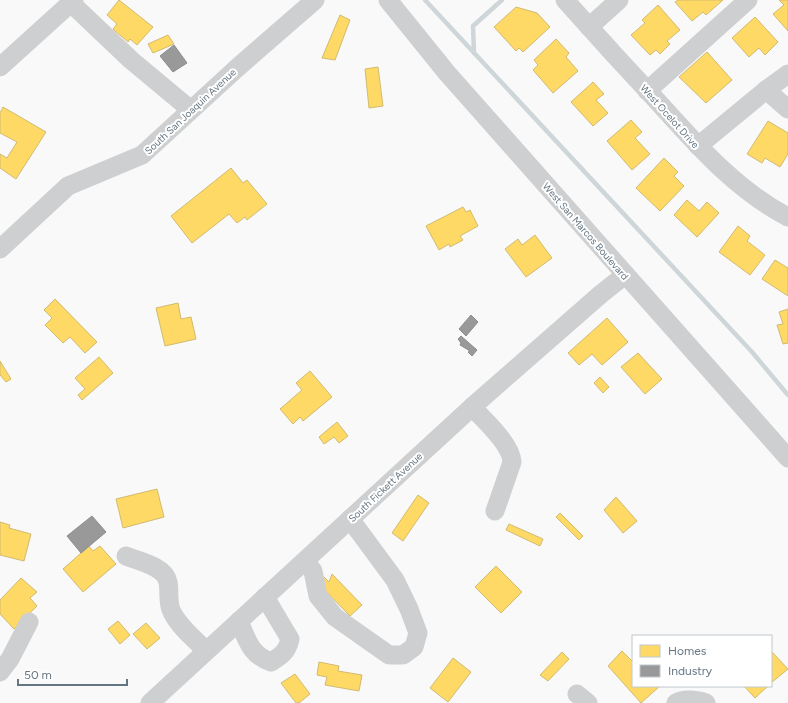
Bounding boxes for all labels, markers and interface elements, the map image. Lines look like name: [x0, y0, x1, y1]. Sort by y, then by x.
street label: South San Joaquin Avenue: [142, 65, 239, 157]
street label: West Ocelot Drive: [638, 82, 702, 151]
street label: West San Marcos Boulevard: [540, 180, 631, 283]
street label: South Fickett Avenue: [346, 449, 425, 525]
legend: [632, 635, 772, 687]
text: Homes: [668, 644, 707, 658]
scale bar: [18, 661, 127, 687]
text: Industry: [668, 664, 713, 678]
text: 50 m: [24, 668, 52, 682]

